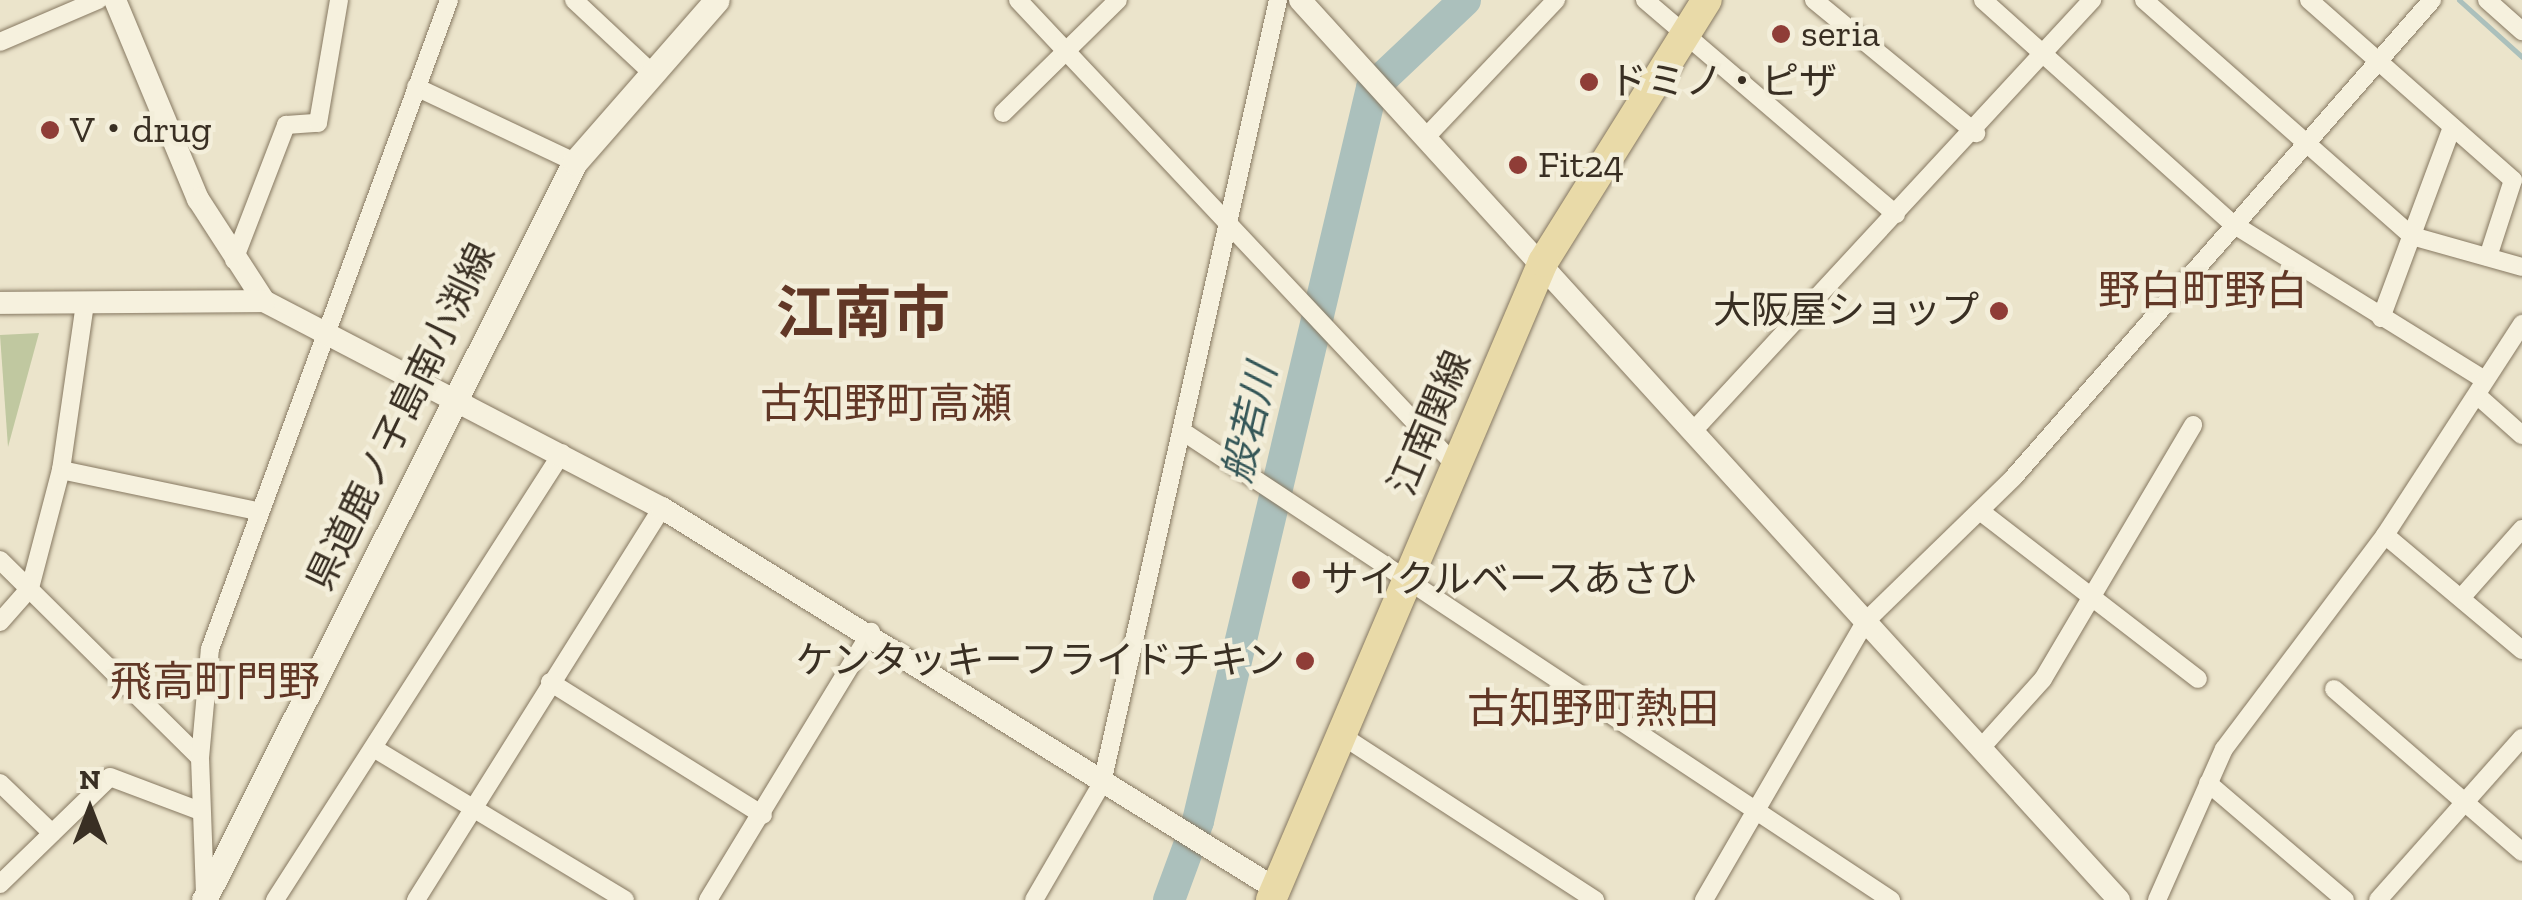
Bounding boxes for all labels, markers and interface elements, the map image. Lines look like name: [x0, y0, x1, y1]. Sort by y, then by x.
place label: seria: [1801, 11, 1880, 57]
marker: seria: [1770, 23, 1792, 45]
place label: ドミノ・ピザ: [1609, 59, 1837, 105]
marker: ドミノ・ピザ: [1578, 71, 1600, 93]
place label: V・drug: [70, 107, 212, 153]
marker: V・drug: [39, 119, 61, 141]
place label: Fit24: [1538, 142, 1624, 188]
marker: Fit24: [1507, 154, 1529, 176]
street label: 県道鹿ノ子島南小渕線: [297, 236, 505, 598]
district label: 野白町野白: [2098, 266, 2308, 316]
district label: 江南市: [776, 278, 950, 348]
place label: 大阪屋ショップ: [1713, 288, 1979, 334]
marker: 大阪屋ショップ: [1988, 300, 2010, 322]
street label: 江南関線: [1379, 344, 1481, 502]
water label: 般若川: [1212, 359, 1286, 487]
district label: 古知野町高瀬: [760, 379, 1012, 429]
place label: サイクルベースあさひ: [1321, 557, 1701, 603]
marker: サイクルベースあさひ: [1290, 569, 1312, 591]
place label: ケンタッキーフライドチキン: [791, 638, 1285, 684]
marker: ケンタッキーフライドチキン: [1294, 650, 1316, 672]
district label: 飛高町門野: [110, 657, 320, 707]
district label: 古知野町熱田: [1467, 684, 1719, 734]
north arrow: [40, 760, 140, 860]
text: N: [79, 763, 101, 796]

